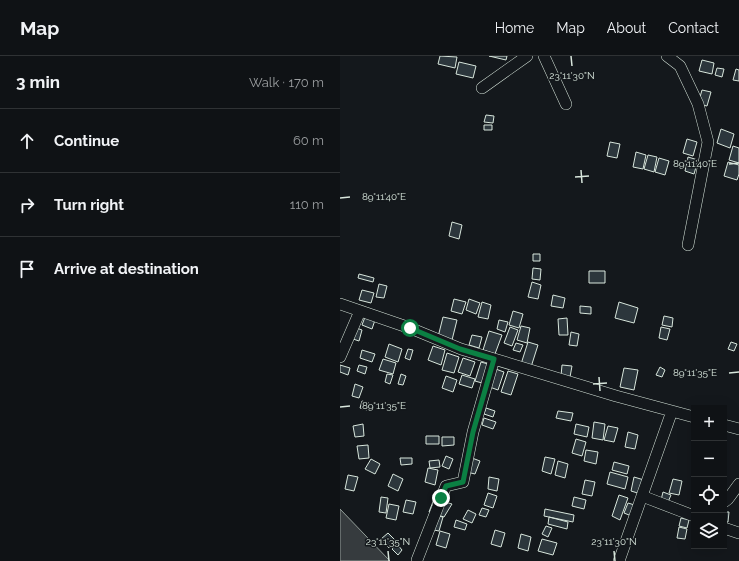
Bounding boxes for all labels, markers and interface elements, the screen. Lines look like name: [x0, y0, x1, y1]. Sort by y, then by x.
text: Map: [20, 17, 59, 39]
text: Home: [495, 20, 534, 36]
text: Map: [556, 20, 585, 36]
text: About: [607, 20, 646, 36]
text: Contact: [668, 20, 719, 36]
text: 23°11'30"N: [549, 70, 595, 81]
text: 3 min: [16, 72, 60, 92]
text: Walk · 170 m: [249, 75, 324, 90]
icon: ahead: [16, 130, 38, 152]
text: Continue: [54, 132, 119, 150]
text: 60 m: [293, 133, 324, 148]
text: 89°11'40"E: [673, 158, 717, 169]
text: 89°11'40"E: [362, 191, 406, 202]
icon: right: [16, 194, 38, 216]
text: Turn right: [54, 196, 124, 214]
text: 110 m: [290, 197, 324, 212]
icon: arrive: [16, 258, 38, 280]
text: Arrive at destination: [54, 260, 199, 278]
route start: [401, 319, 419, 337]
text: 89°11'35"E: [673, 367, 717, 378]
text: 89°11'35"E: [362, 400, 406, 411]
map controls: [691, 405, 727, 549]
button: +: [691, 405, 727, 441]
button: −: [691, 441, 727, 477]
button: locate: [691, 477, 727, 513]
route end: [432, 489, 450, 507]
button: layers: [691, 513, 727, 549]
text: 23°11'35"N: [366, 536, 410, 547]
text: 23°11'30"N: [591, 536, 637, 547]

